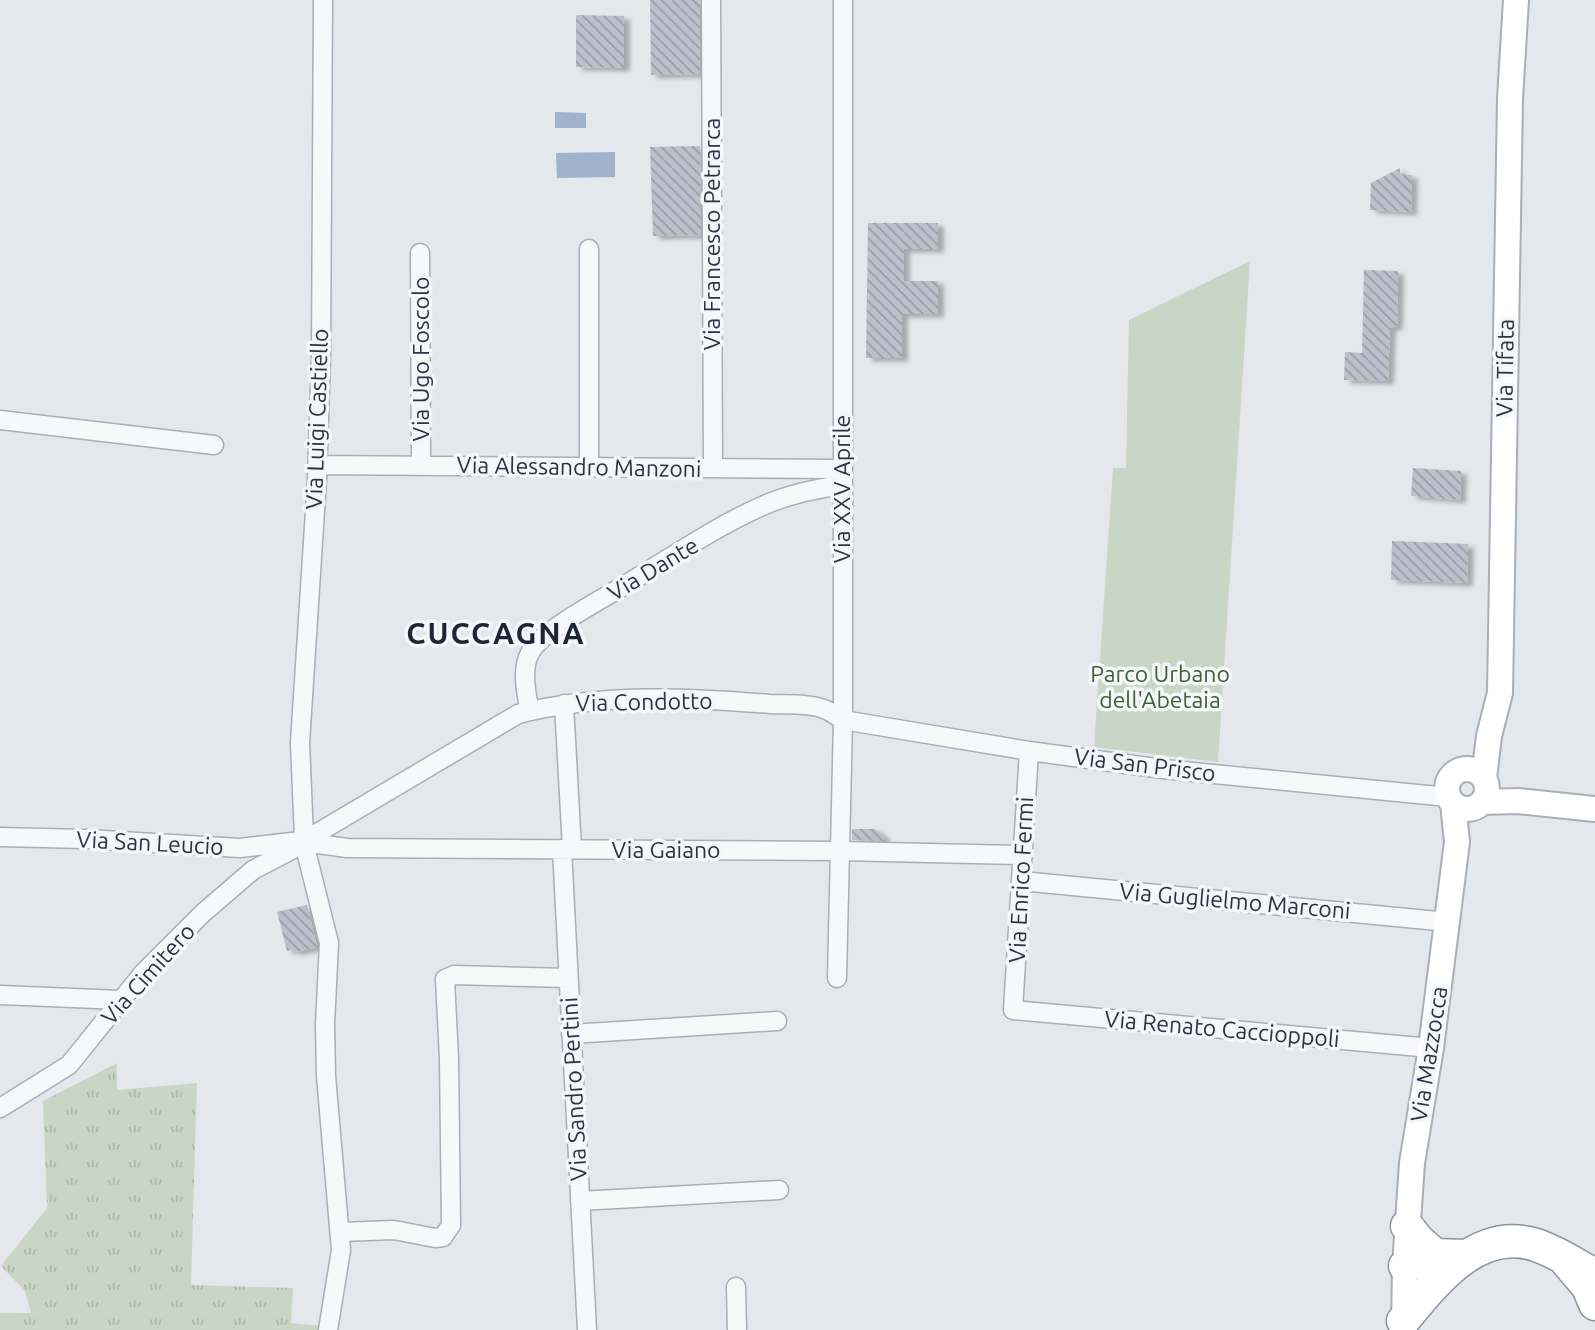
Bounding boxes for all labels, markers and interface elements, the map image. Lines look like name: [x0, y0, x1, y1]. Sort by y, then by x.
street label: Via Francesco Petrarca: [699, 118, 724, 350]
street label: Via Ugo Foscolo: [408, 277, 433, 441]
street label: Via Tifata: [1491, 319, 1518, 417]
street label: Via Luigi Castiello: [301, 328, 332, 510]
street label: Via XXV Aprile: [829, 415, 854, 563]
street label: Via Alessandro Manzoni: [456, 452, 702, 481]
street label: Via Dante: [603, 532, 702, 605]
district label: CUCCAGNA: [406, 616, 586, 650]
park label: Parco Urbano dell'Abetaia: [1090, 661, 1230, 712]
street label: Via Condotto: [575, 688, 713, 715]
street label: Via San Prisco: [1073, 743, 1217, 786]
street label: Via Enrico Fermi: [1004, 796, 1037, 964]
street label: Via San Leucio: [76, 826, 224, 859]
street label: Via Gaiano: [611, 837, 721, 862]
street label: Via Guglielmo Marconi: [1118, 878, 1352, 923]
street label: Via Cimitero: [96, 918, 199, 1029]
street label: Via Mazzocca: [1405, 984, 1452, 1124]
street label: Via Sandro Pertini: [556, 997, 591, 1182]
street label: Via Renato Caccioppoli: [1103, 1006, 1341, 1051]

